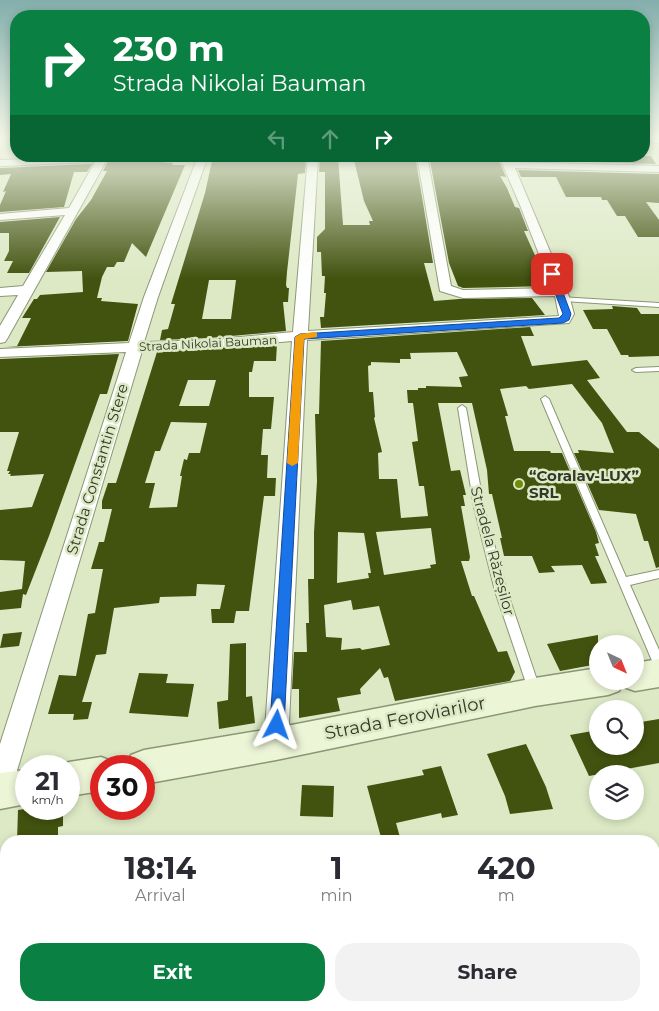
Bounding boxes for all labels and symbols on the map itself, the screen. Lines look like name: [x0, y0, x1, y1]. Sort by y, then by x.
pin: [531, 253, 573, 295]
street label: Strada Nikolai Bauman: [139, 332, 277, 354]
street label: Strada Constantin Stere: [62, 381, 132, 557]
place label: “Coralav-LUX” SRL: [529, 466, 639, 502]
marker: “Coralav-LUX” SRL: [513, 478, 525, 490]
street label: Stradela Răzeșilor: [466, 484, 519, 618]
north arrow: [589, 635, 644, 690]
street label: Strada Feroviarilor: [323, 692, 487, 744]
position arrow: [250, 698, 302, 750]
speed limit sign: 30: [90, 755, 155, 820]

